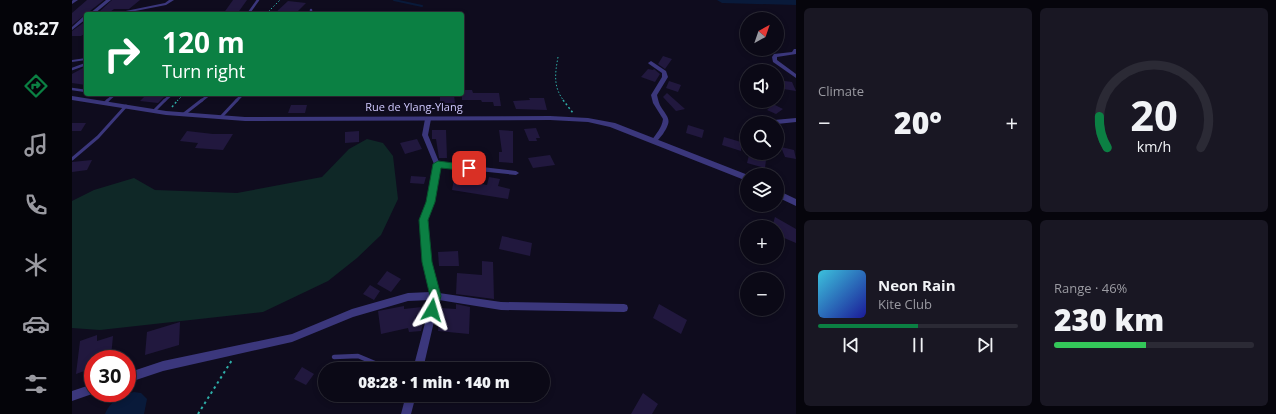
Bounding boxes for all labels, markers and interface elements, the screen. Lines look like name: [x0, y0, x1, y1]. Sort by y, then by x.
north arrow: [740, 12, 784, 56]
map controls: [740, 12, 784, 316]
text: 08:27: [13, 16, 59, 40]
text: 120 m: [162, 23, 245, 61]
icon: right: [96, 28, 148, 80]
text: Turn right: [162, 59, 245, 83]
button: sound: [740, 64, 784, 108]
icon: directions: [22, 72, 50, 100]
text: Climate: [818, 82, 864, 100]
text: 20: [1130, 87, 1178, 143]
street label: Rue de Ylang-Ylang: [365, 99, 463, 114]
text: 20°: [894, 102, 942, 143]
text: −: [818, 107, 831, 137]
text: +: [1005, 107, 1018, 137]
button: search: [740, 116, 784, 160]
icon: music: [22, 131, 50, 159]
text: km/h: [1137, 137, 1171, 156]
pin: [452, 151, 486, 185]
icon: arrive: [458, 157, 480, 179]
button: layers: [740, 168, 784, 212]
icon: phone: [22, 191, 50, 219]
button: +: [740, 220, 784, 264]
icon: climate: [22, 251, 50, 279]
button: −: [740, 272, 784, 316]
text: Neon Rain: [878, 275, 956, 295]
text: Range · 46%: [1054, 279, 1127, 297]
position arrow: [411, 289, 453, 331]
text: Kite Club: [878, 295, 932, 313]
text: 230 km: [1054, 299, 1164, 340]
icon: car: [22, 310, 50, 338]
icon: previous: [840, 334, 862, 356]
icon: pause: [907, 334, 929, 356]
icon: next: [974, 334, 996, 356]
speed limit sign: 30: [84, 350, 136, 402]
icon: filters: [22, 370, 50, 398]
text: 08:28 · 1 min · 140 m: [358, 372, 510, 392]

